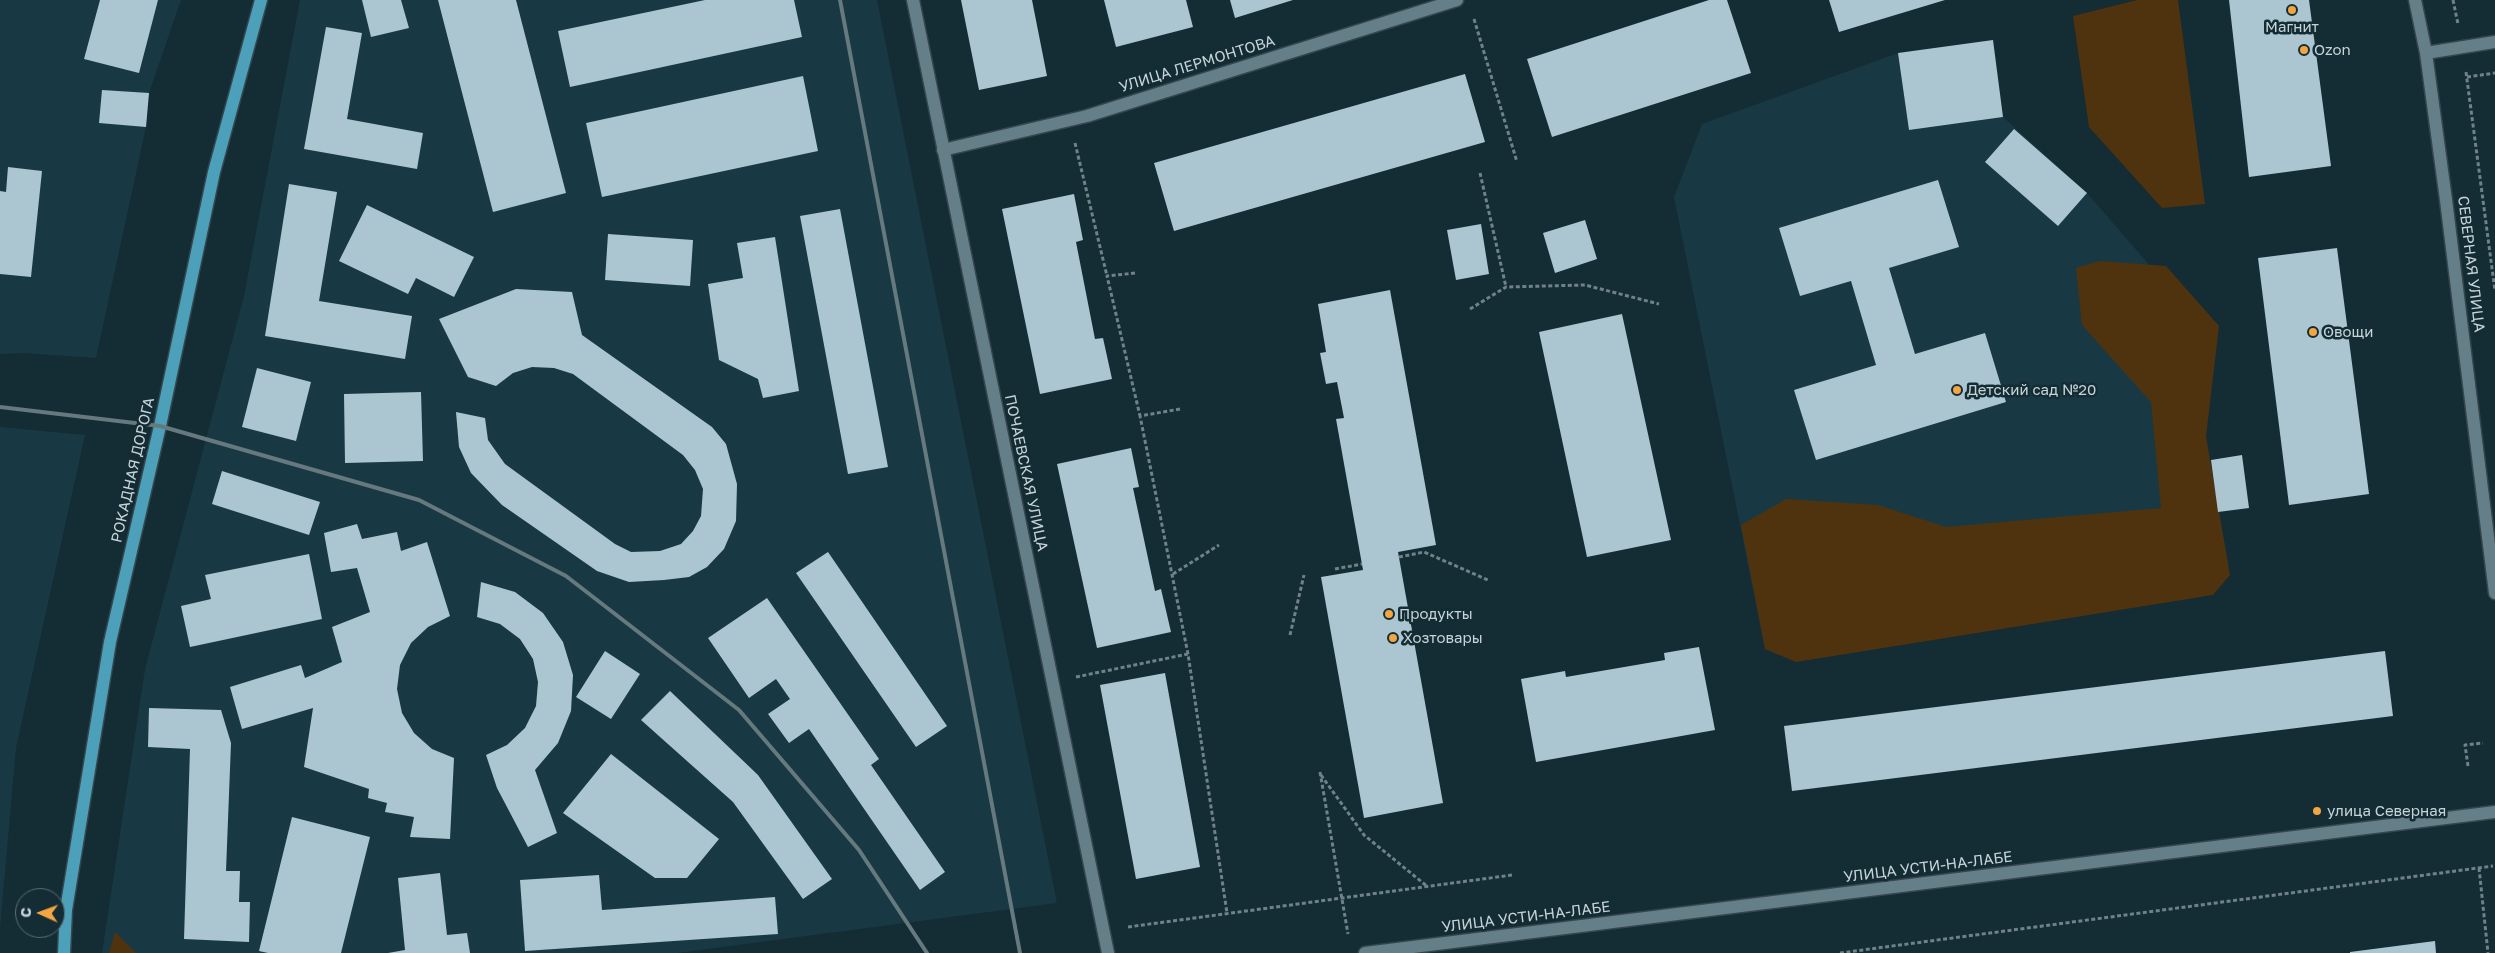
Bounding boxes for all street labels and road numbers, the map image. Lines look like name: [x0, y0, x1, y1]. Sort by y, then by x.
street label: УЛИЦА ЛЕРМОНТОВА: [1117, 32, 1277, 96]
street label: СЕВЕРНАЯ УЛИЦА: [2454, 195, 2488, 333]
street label: ПОЧАЕВСКАЯ УЛИЦА: [1001, 393, 1051, 553]
street label: РОКАДНАЯ ДОРОГА: [108, 396, 158, 544]
street label: УЛИЦА УСТИ-НА-ЛАБЕ: [1843, 848, 2013, 886]
street label: УЛИЦА УСТИ-НА-ЛАБЕ: [1441, 898, 1611, 936]

